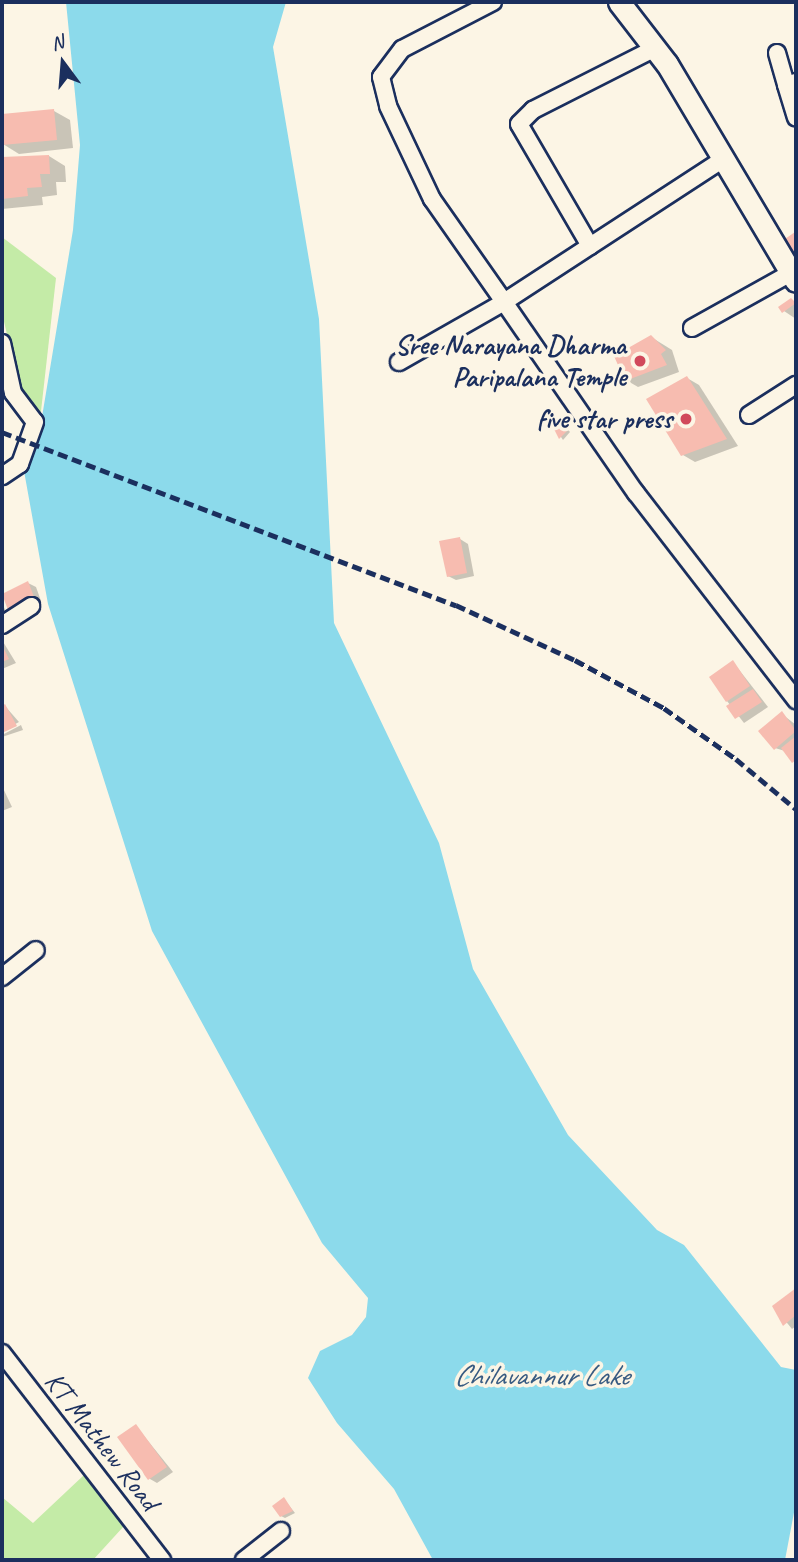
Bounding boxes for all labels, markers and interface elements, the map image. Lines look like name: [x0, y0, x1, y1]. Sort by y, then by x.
north arrow: [28, 28, 98, 98]
text: N: [48, 30, 66, 56]
place label: Sree Narayana Dharma Paripalana Temple: [392, 328, 626, 394]
marker: Sree Narayana Dharma Paripalana Temple: [632, 353, 648, 369]
place label: five star press: [536, 402, 672, 436]
marker: five star press: [678, 411, 694, 427]
water label: Chilavannur Lake: [453, 1357, 629, 1393]
street label: KT Mathew Road: [38, 1366, 166, 1516]

